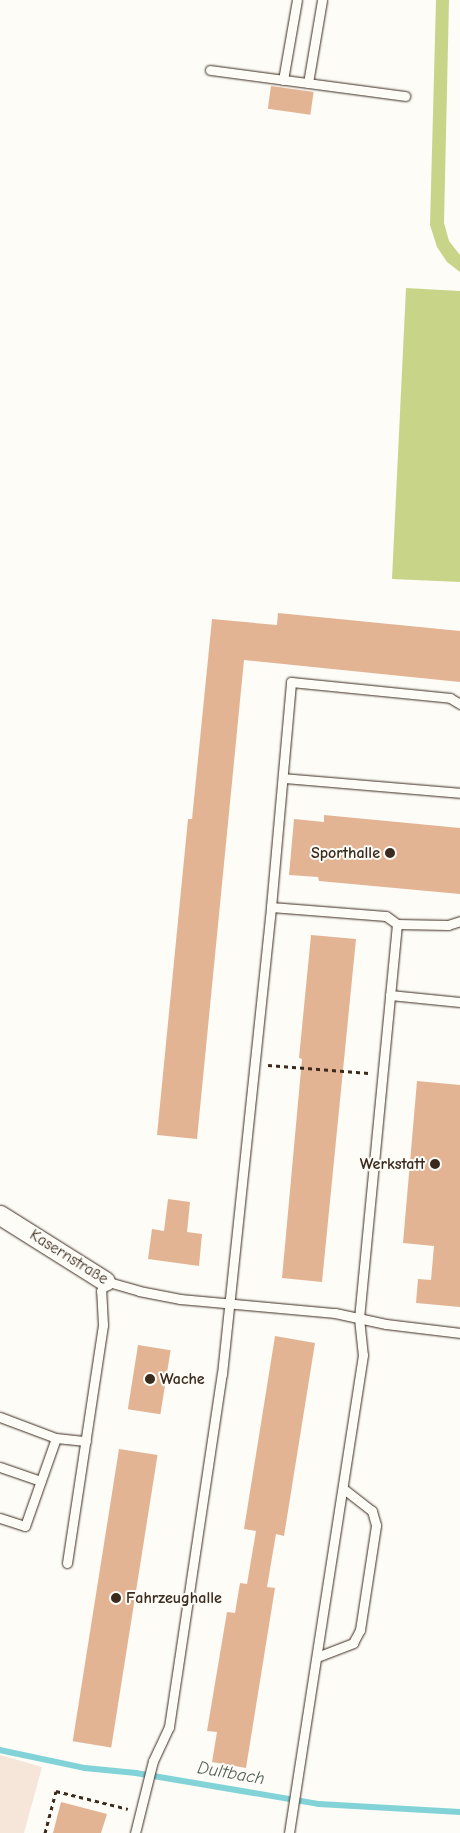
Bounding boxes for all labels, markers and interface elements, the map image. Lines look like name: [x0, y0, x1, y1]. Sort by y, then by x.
place label: Sporthalle: [311, 843, 380, 863]
marker: Sporthalle: [384, 847, 396, 859]
place label: Werkstatt: [360, 1154, 425, 1174]
marker: Werkstatt: [429, 1158, 441, 1170]
street label: Kasernstraße: [26, 1225, 112, 1289]
place label: Wache: [160, 1369, 205, 1389]
marker: Wache: [144, 1373, 156, 1385]
place label: Fahrzeughalle: [126, 1588, 222, 1608]
marker: Fahrzeughalle: [110, 1592, 122, 1604]
water label: Dultbach: [196, 1757, 266, 1791]

